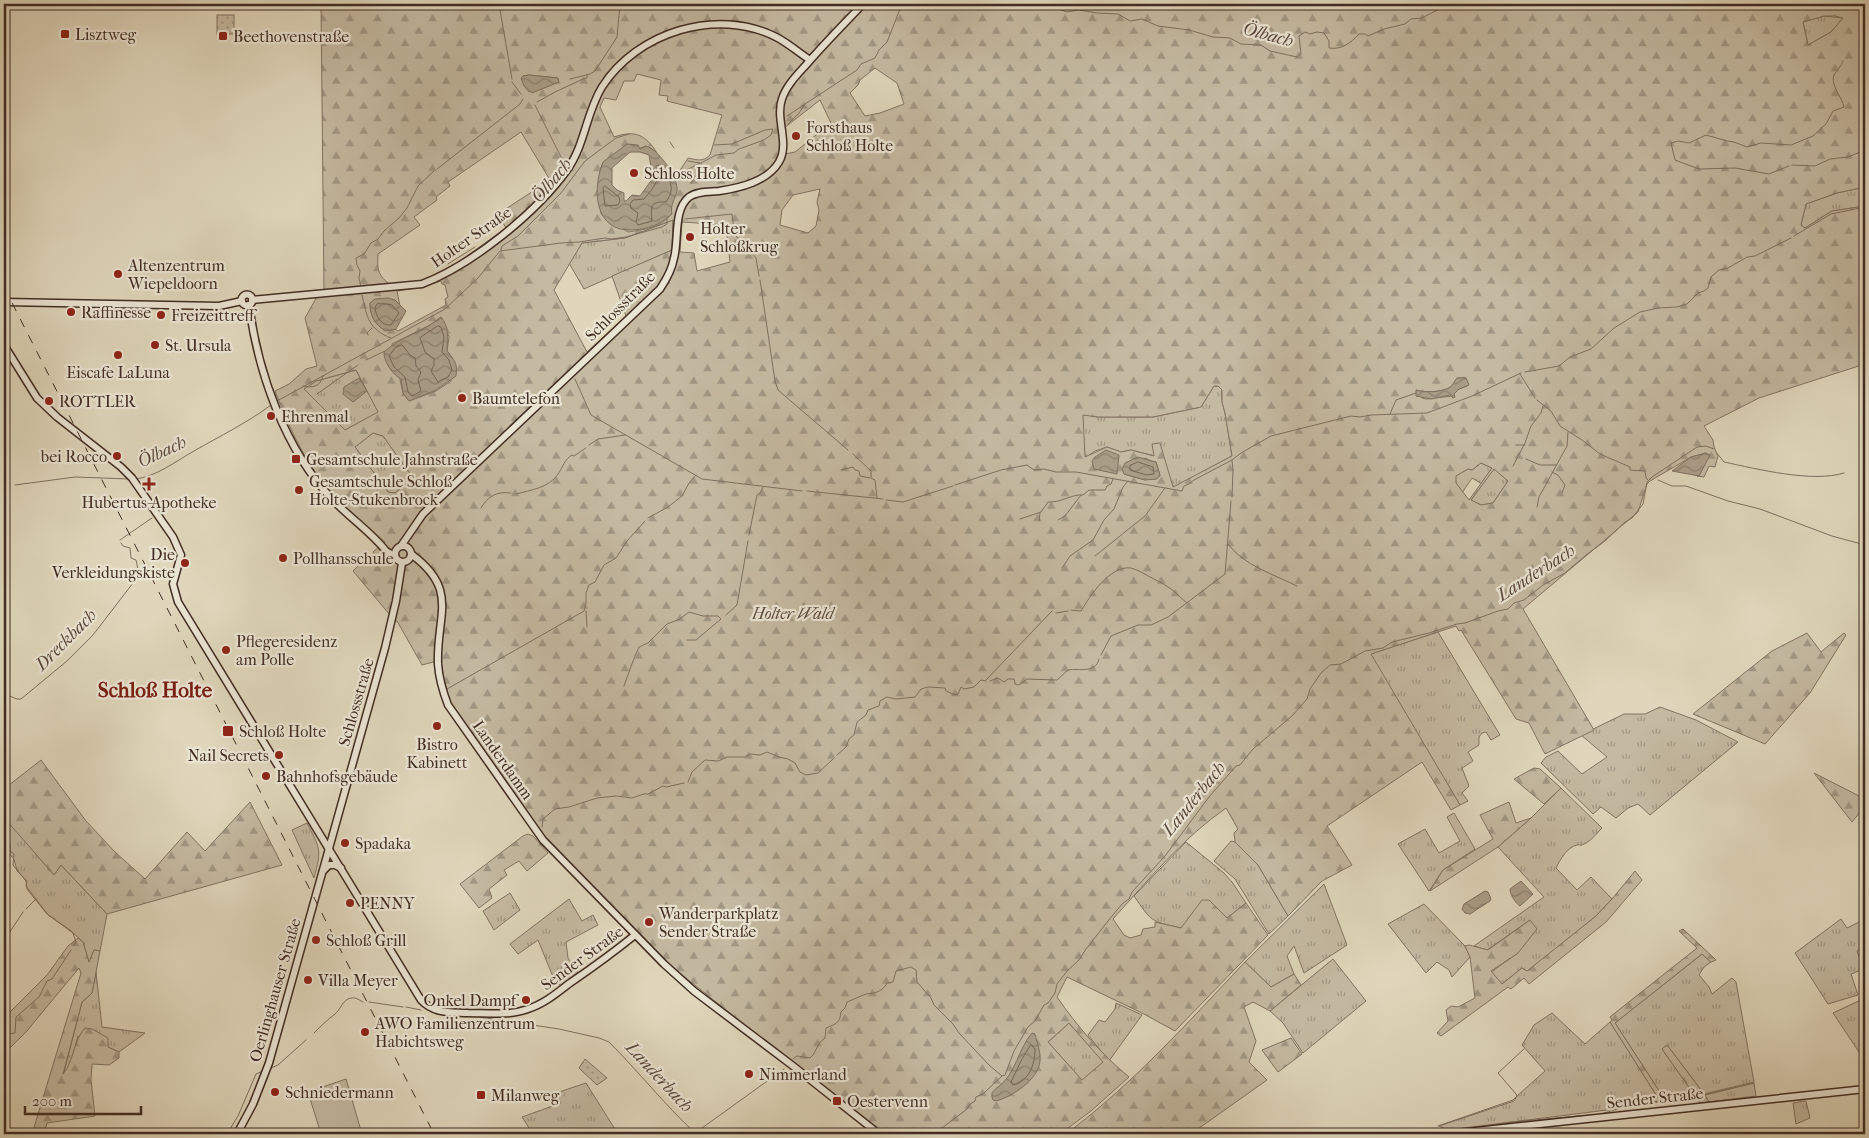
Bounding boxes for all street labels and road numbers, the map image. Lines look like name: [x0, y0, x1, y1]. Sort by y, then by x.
street label: Holter Straße: [427, 202, 515, 272]
street label: Schlossstraße: [581, 267, 659, 345]
street label: Schlossstraße: [334, 656, 378, 748]
street label: Landerdamm: [469, 717, 538, 804]
street label: Oerlinghauser Straße: [245, 916, 305, 1064]
street label: Sender Straße: [537, 922, 627, 994]
street label: Sender Straße: [1606, 1083, 1704, 1113]

